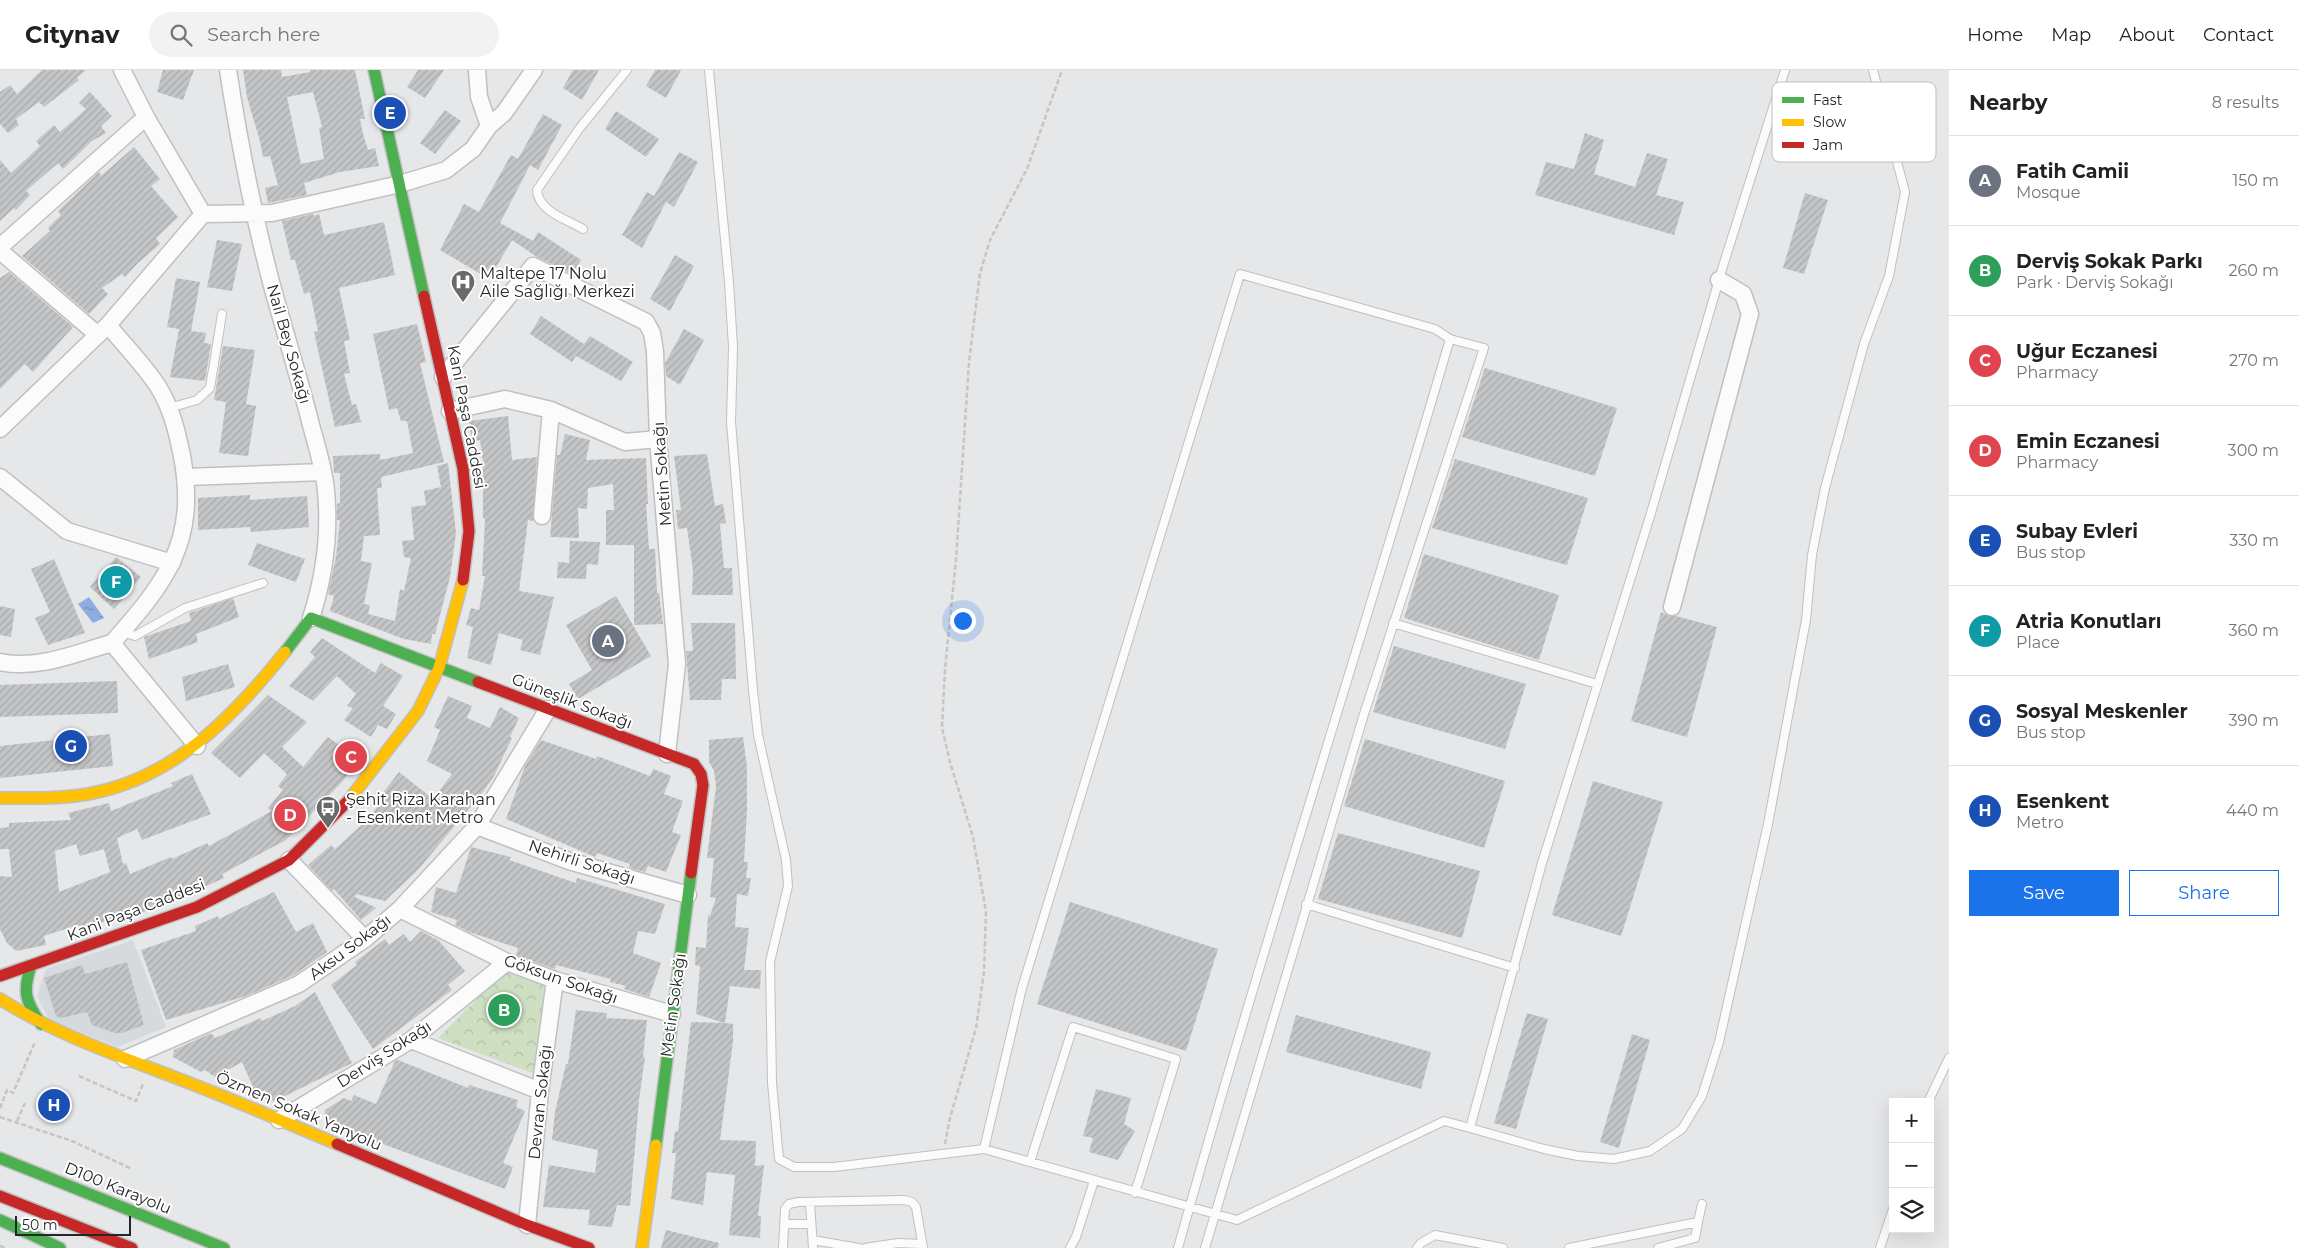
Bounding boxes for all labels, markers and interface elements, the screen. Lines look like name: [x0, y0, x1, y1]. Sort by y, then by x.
search box: [149, 12, 499, 57]
text: Citynav: [25, 20, 119, 49]
icon: search: [167, 21, 195, 49]
text: Search here: [207, 23, 320, 46]
text: Home: [1967, 24, 2023, 46]
text: Map: [2051, 24, 2091, 46]
text: About: [2119, 24, 2175, 46]
text: Contact: [2203, 24, 2274, 46]
legend: [1772, 82, 1936, 162]
text: Nearby: [1969, 90, 2048, 115]
text: Fast: [1813, 91, 1843, 109]
text: 8 results: [2212, 93, 2279, 112]
pin: E: [374, 94, 406, 132]
text: Slow: [1813, 113, 1847, 131]
text: Jam: [1812, 136, 1843, 154]
text: Fatih Camii: [2016, 160, 2129, 183]
text: A: [1979, 171, 1991, 190]
text: 150 m: [2232, 171, 2279, 190]
text: Mosque: [2016, 183, 2080, 202]
text: Derviş Sokak Parkı: [2016, 250, 2203, 273]
text: B: [1979, 261, 1991, 280]
text: 260 m: [2228, 261, 2279, 280]
place label: Maltepe 17 Nolu Aile Sağlığı Merkezi: [480, 264, 635, 301]
hospital icon: Maltepe 17 Nolu Aile Sağlığı Merkezi: [450, 269, 476, 303]
text: Park · Derviş Sokağı: [2016, 273, 2173, 292]
street label: Nail Bey Sokağı: [263, 282, 315, 406]
text: Uğur Eczanesi: [2016, 340, 2158, 363]
street label: Kani Paşa Caddesi: [444, 343, 490, 491]
text: C: [1979, 351, 1991, 370]
text: 270 m: [2229, 351, 2279, 370]
text: Pharmacy: [2016, 363, 2098, 382]
street label: Metin Sokağı: [649, 421, 675, 527]
text: Emin Eczanesi: [2016, 430, 2160, 453]
text: D: [1978, 441, 1992, 460]
text: 300 m: [2228, 441, 2279, 460]
text: Pharmacy: [2016, 453, 2098, 472]
text: Subay Evleri: [2016, 520, 2138, 543]
text: E: [1980, 531, 1990, 550]
text: 330 m: [2229, 531, 2279, 550]
text: Bus stop: [2016, 543, 2086, 562]
pin: F: [100, 563, 132, 601]
your location: [950, 608, 976, 634]
text: Atria Konutları: [2016, 610, 2161, 633]
text: F: [1980, 621, 1990, 640]
text: 360 m: [2228, 621, 2279, 640]
pin: A: [592, 622, 624, 660]
text: Place: [2016, 633, 2060, 652]
street label: Güneşlik Sokağı: [509, 669, 635, 733]
text: Sosyal Meskenler: [2016, 700, 2188, 723]
text: G: [1979, 711, 1991, 730]
text: 390 m: [2228, 711, 2279, 730]
text: Bus stop: [2016, 723, 2086, 742]
pin: G: [55, 727, 87, 765]
pin: C: [335, 738, 367, 776]
place label: Şehi̇t Riza Karahan - Esenkent Metro: [346, 790, 496, 827]
text: Esenkent: [2016, 790, 2109, 813]
bus stop icon: Şehi̇t Riza Karahan - Esenkent Metro: [315, 795, 341, 829]
pin: D: [274, 796, 306, 834]
text: H: [1979, 801, 1991, 820]
text: 440 m: [2226, 801, 2279, 820]
text: Metro: [2016, 813, 2064, 832]
street label: Nehirli Sokağı: [526, 836, 638, 888]
button: Save: [1969, 870, 2119, 916]
button: Share: [2129, 870, 2279, 916]
street label: Kani Paşa Caddesi: [64, 875, 208, 945]
street label: Aksu Sokağı: [305, 910, 395, 984]
street label: Göksun Sokağı: [502, 951, 620, 1007]
street label: Metin Sokağı: [656, 952, 690, 1058]
pin: B: [488, 991, 520, 1029]
street label: Derviş Sokağı: [333, 1016, 435, 1092]
street label: Devran Sokağı: [525, 1044, 555, 1160]
street label: Özmen Sokak Yanyolu: [213, 1066, 385, 1155]
pin: H: [38, 1086, 70, 1124]
map controls: [1889, 1098, 1934, 1233]
button: +: [1889, 1098, 1934, 1143]
button: −: [1889, 1143, 1934, 1188]
street label: D100 Karayolu: [62, 1158, 174, 1218]
button: layers: [1889, 1188, 1934, 1233]
scale bar: [15, 1213, 131, 1236]
text: 50 m: [22, 1216, 58, 1234]

